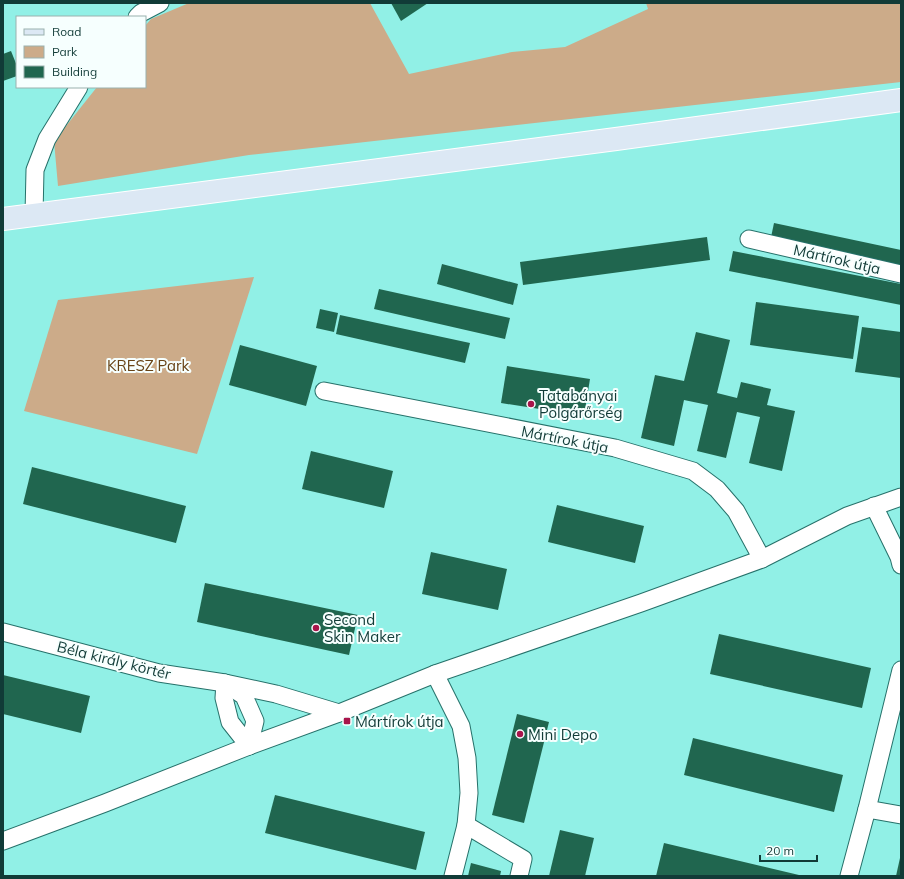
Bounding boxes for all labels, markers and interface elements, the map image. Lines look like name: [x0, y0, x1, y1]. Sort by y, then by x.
legend: [16, 16, 146, 88]
text: Road: [52, 24, 81, 39]
text: Park: [52, 44, 78, 59]
text: Building: [52, 64, 97, 79]
street label: Mártírok útja: [792, 240, 882, 278]
park label: KRESZ Park: [107, 356, 189, 375]
place label: Tatabányai Polgárőrség: [539, 386, 623, 422]
marker: Tatabányai Polgárőrség: [526, 399, 536, 409]
street label: Mártírok útja: [520, 421, 610, 457]
place label: Second Skin Maker: [324, 610, 401, 646]
marker: Second Skin Maker: [311, 623, 321, 633]
street label: Béla király körtér: [55, 637, 173, 683]
place label: Mártírok útja: [355, 712, 444, 731]
marker: Mártírok útja: [342, 716, 352, 726]
place label: Mini Depo: [528, 725, 598, 744]
marker: Mini Depo: [515, 729, 525, 739]
scale bar: [760, 837, 817, 863]
text: 20 m: [766, 843, 794, 858]

